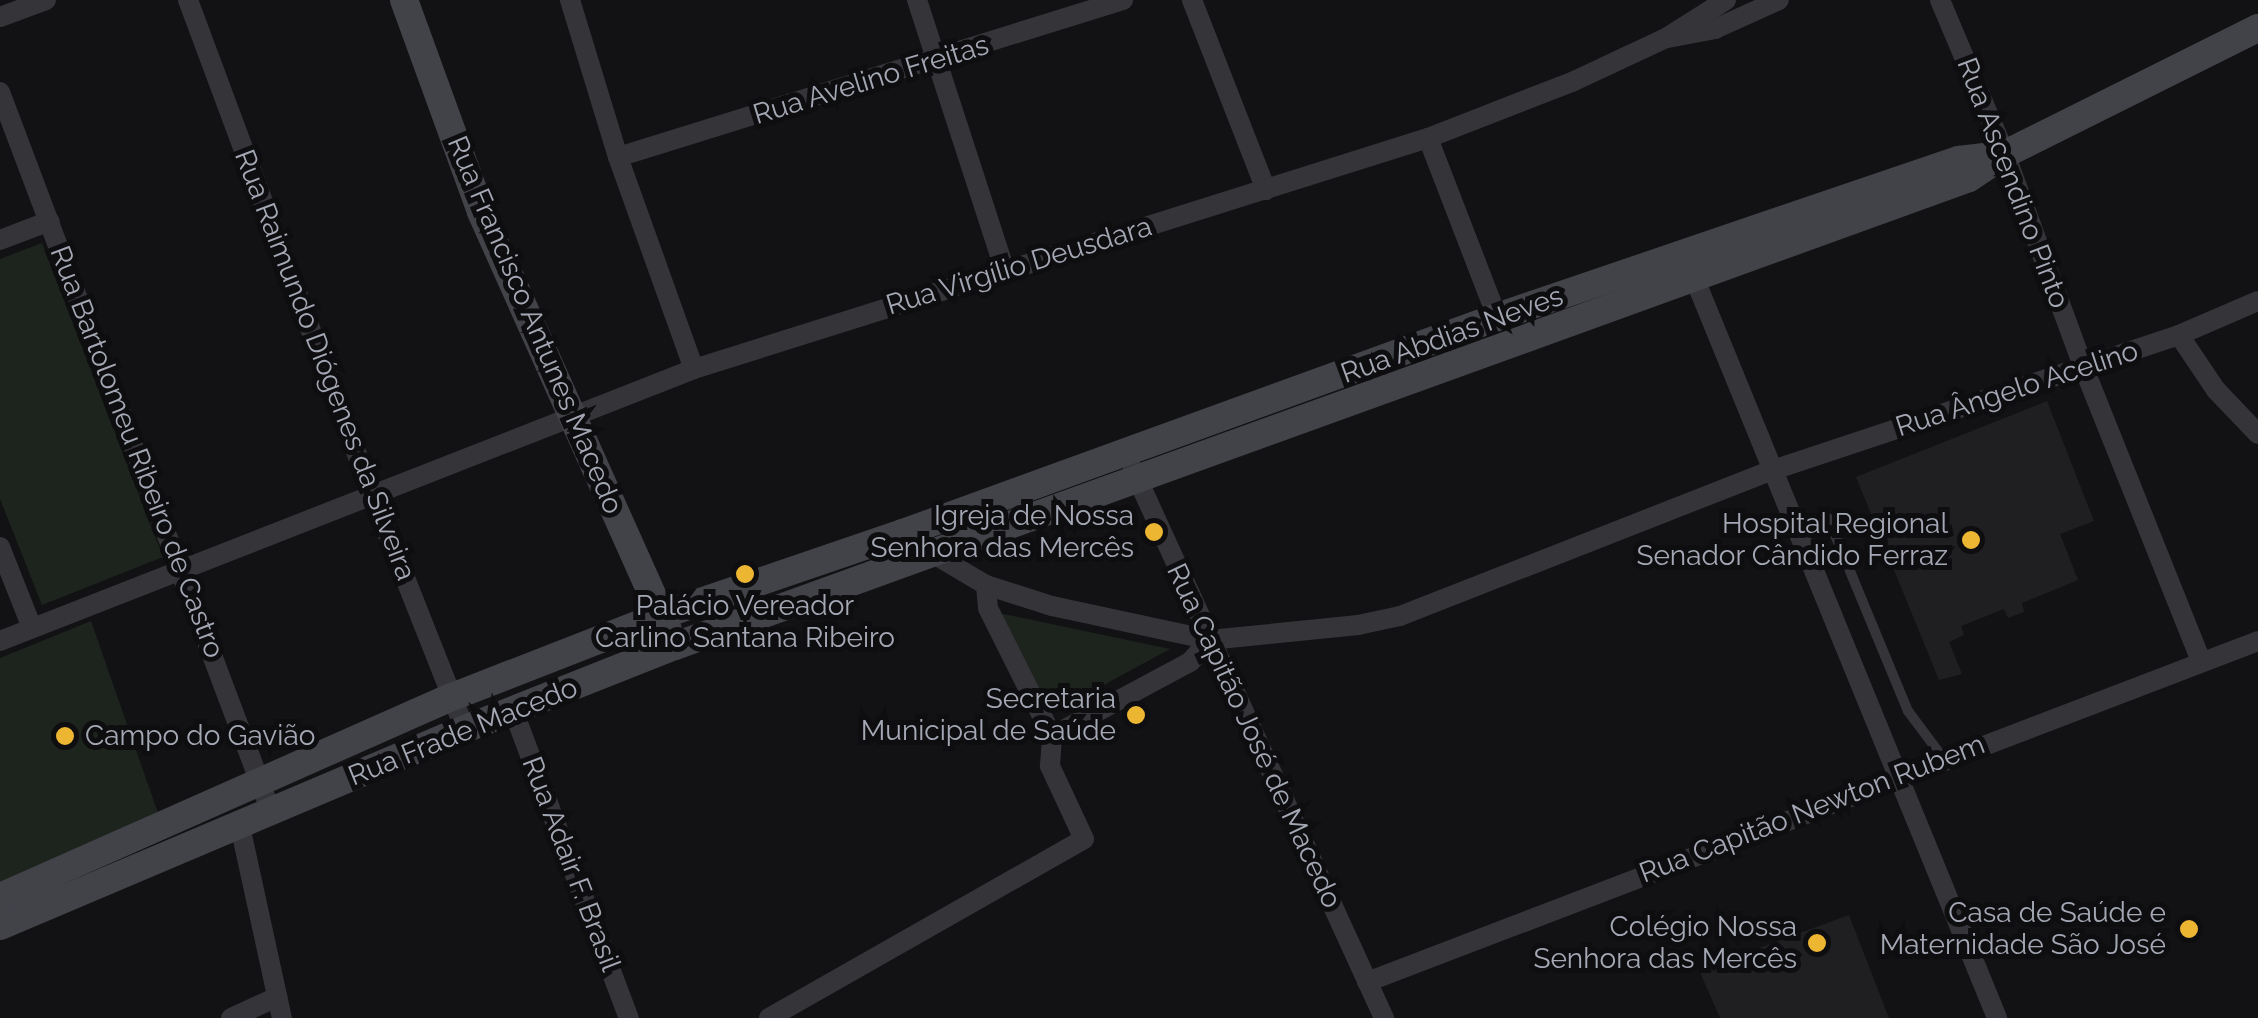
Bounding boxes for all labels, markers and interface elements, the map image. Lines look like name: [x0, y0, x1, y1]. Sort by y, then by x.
street label: Rua Avelino Freitas: [749, 28, 993, 132]
street label: Rua Ascendino Pinto: [1950, 53, 2076, 313]
street label: Rua Francisco Antunes Macedo: [440, 131, 630, 519]
street label: Rua Raimundo Diógenes da Silveira: [227, 145, 423, 585]
street label: Rua Virgílio Deusdara: [882, 209, 1156, 323]
street label: Rua Bartolomeu Ribeiro de Castro: [43, 241, 231, 663]
street label: Rua Abdias Neves: [1336, 279, 1568, 391]
street label: Rua Ângelo Acelino: [1891, 334, 2143, 444]
place label: Igreja de Nossa Senhora das Mercês: [870, 499, 1134, 565]
place label: Hospital Regional Senador Cândido Ferraz: [1636, 507, 1948, 573]
marker: Igreja de Nossa Senhora das Mercês: [1143, 521, 1165, 543]
marker: Hospital Regional Senador Cândido Ferraz: [1958, 527, 1984, 553]
street label: Rua Capitão José de Macedo: [1159, 558, 1349, 914]
marker: Palácio Vereador Carlino Santana Ribeiro: [734, 563, 756, 585]
place label: Palácio Vereador Carlino Santana Ribeiro: [595, 589, 895, 655]
street label: Rua Frade Macedo: [344, 671, 582, 793]
place label: Secretaria Municipal de Saúde: [860, 682, 1116, 748]
marker: Secretaria Municipal de Saúde: [1125, 704, 1147, 726]
place label: Campo do Gavião: [85, 719, 315, 753]
marker: Campo do Gavião: [54, 725, 76, 747]
street label: Rua Capitão Newton Rubem: [1635, 728, 1989, 890]
street label: Rua Adair F. Brasil: [514, 751, 628, 977]
place label: Casa de Saúde e Maternidade São José: [1879, 896, 2166, 962]
place label: Colégio Nossa Senhora das Mercês: [1533, 910, 1797, 976]
marker: Casa de Saúde e Maternidade São José: [2176, 916, 2202, 942]
marker: Colégio Nossa Senhora das Mercês: [1806, 932, 1828, 954]

